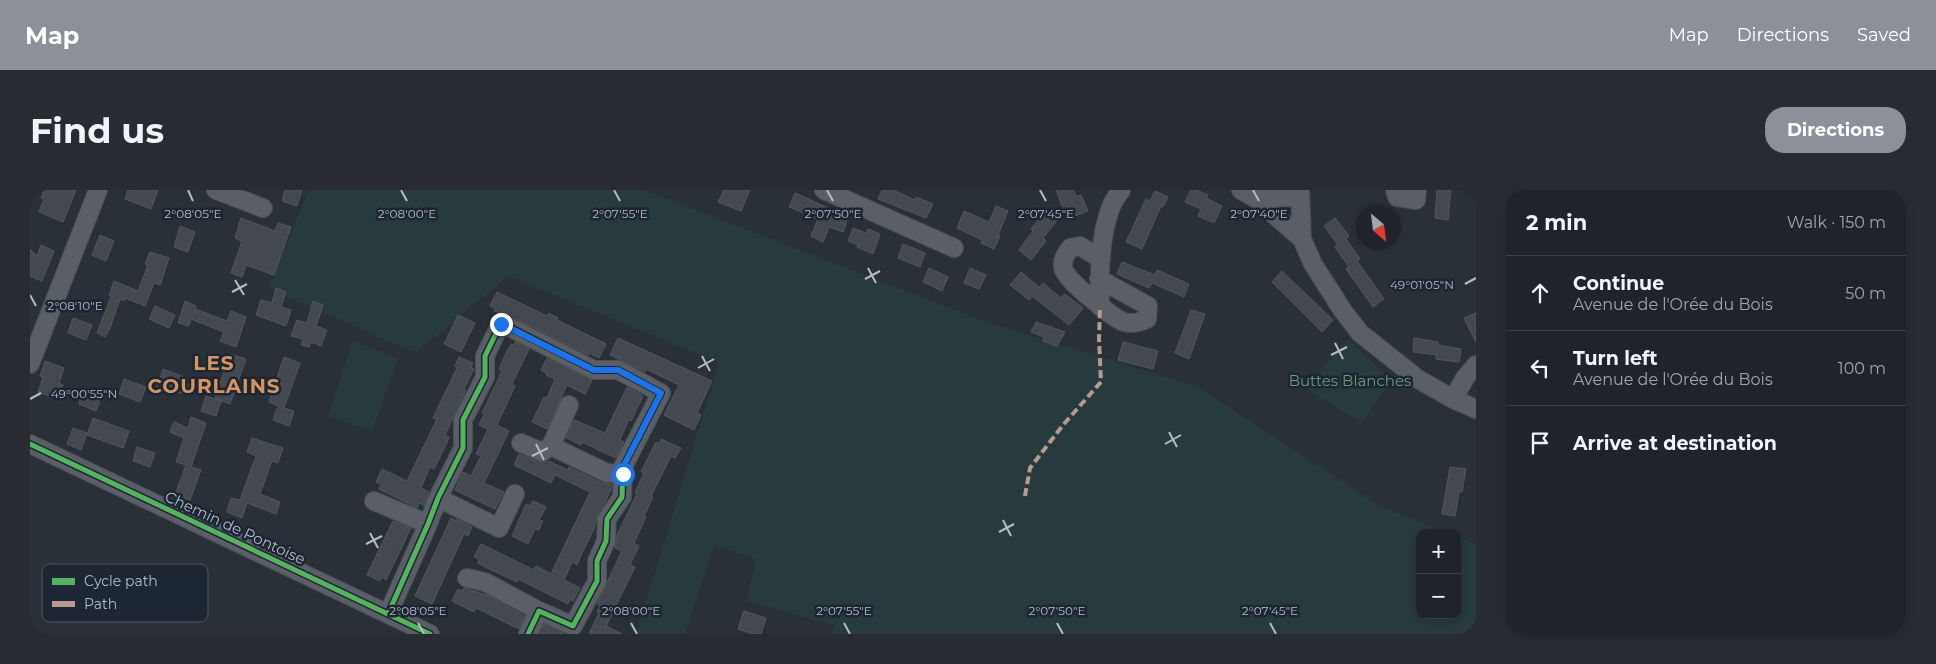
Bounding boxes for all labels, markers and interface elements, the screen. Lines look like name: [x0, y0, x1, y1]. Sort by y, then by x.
text: Map: [25, 21, 79, 50]
text: Map: [1669, 24, 1709, 46]
text: Directions: [1737, 24, 1829, 46]
text: Saved: [1857, 24, 1911, 46]
button: Directions: [1765, 107, 1906, 153]
text: Find us: [30, 109, 164, 152]
north arrow: [1356, 205, 1401, 250]
text: 2°08'05"E: [164, 206, 222, 221]
text: 2°08'00"E: [378, 206, 436, 221]
text: 2°07'55"E: [592, 206, 648, 221]
text: 2°07'50"E: [805, 206, 862, 221]
text: 2°07'45"E: [1018, 206, 1074, 221]
text: 2°07'40"E: [1230, 206, 1288, 221]
text: 2 min: [1526, 210, 1587, 235]
text: Walk · 150 m: [1787, 213, 1886, 232]
text: Continue: [1573, 272, 1664, 295]
text: 49°01'05"N: [1390, 277, 1454, 292]
icon: ahead: [1526, 279, 1554, 307]
text: 50 m: [1845, 284, 1886, 303]
text: Avenue de l'Orée du Bois: [1573, 295, 1773, 314]
text: 2°08'10"E: [47, 298, 103, 313]
route end: [490, 313, 513, 336]
text: Turn left: [1573, 347, 1658, 370]
district label: LES COURLAINS: [147, 351, 281, 398]
icon: left: [1526, 354, 1554, 382]
text: 100 m: [1838, 359, 1886, 378]
text: Avenue de l'Orée du Bois: [1573, 370, 1773, 389]
park label: Buttes Blanches: [1289, 371, 1411, 390]
text: 49°00'55"N: [51, 386, 117, 401]
icon: arrive: [1526, 429, 1554, 457]
text: Arrive at destination: [1573, 432, 1777, 455]
route start: [612, 463, 635, 486]
street label: Chemin de Pontoise: [162, 487, 308, 568]
map controls: [1416, 529, 1461, 619]
button: +: [1416, 529, 1461, 574]
legend: [42, 564, 208, 622]
text: Cycle path: [84, 572, 158, 590]
button: −: [1416, 574, 1461, 619]
text: Path: [84, 595, 117, 613]
text: 2°08'05"E: [389, 603, 447, 618]
text: 2°08'00"E: [602, 603, 660, 618]
text: 2°07'55"E: [816, 603, 872, 618]
text: 2°07'50"E: [1029, 603, 1086, 618]
text: 2°07'45"E: [1242, 603, 1298, 618]

